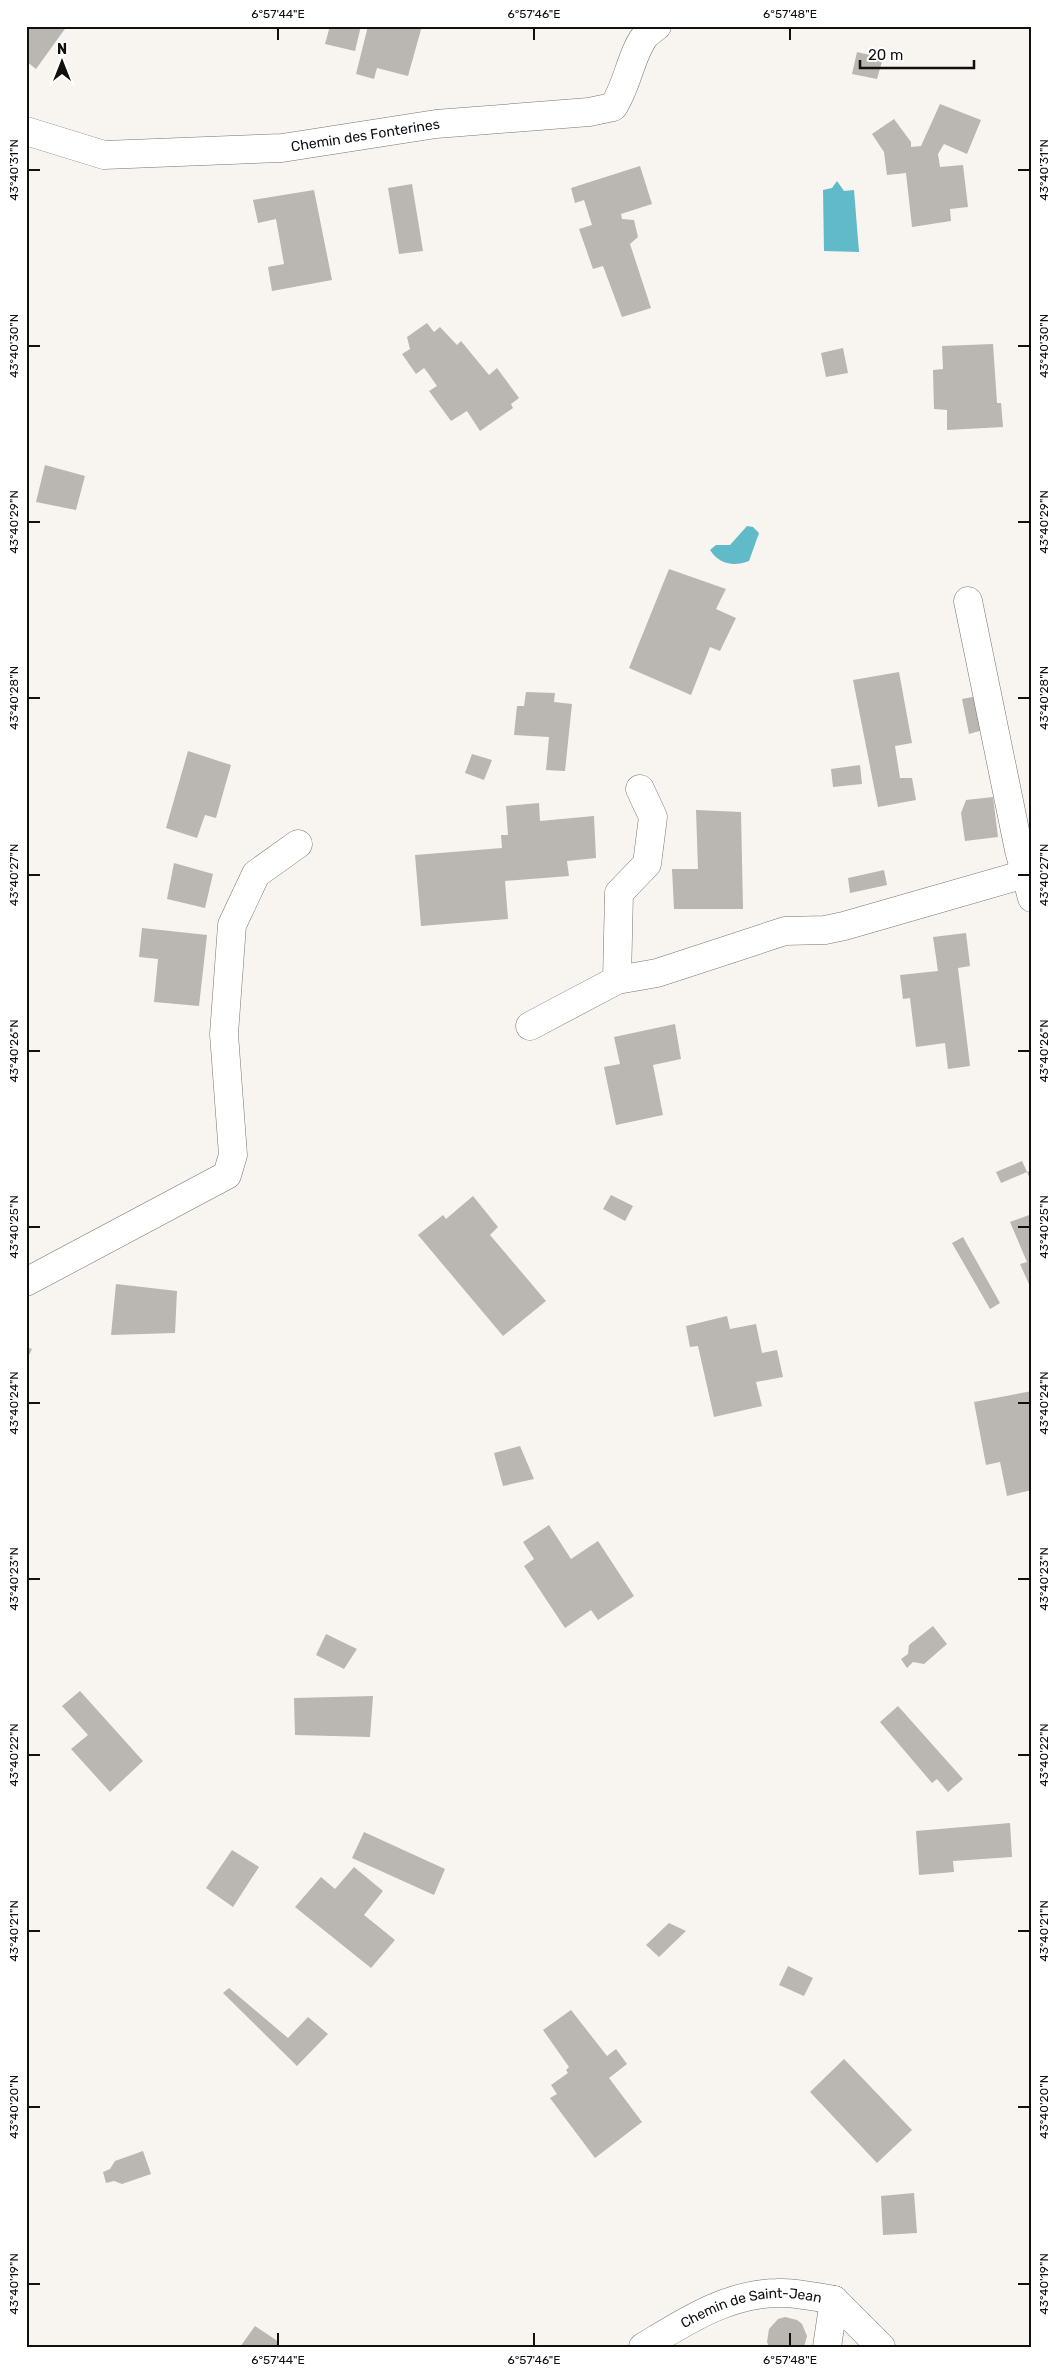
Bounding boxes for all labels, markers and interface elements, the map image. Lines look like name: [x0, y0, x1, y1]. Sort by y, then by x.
text: 6°57'44"E: [251, 7, 305, 21]
text: 6°57'46"E: [507, 7, 561, 21]
text: 6°57'48"E: [763, 7, 817, 21]
north arrow: [38, 38, 88, 88]
scale bar: [860, 38, 974, 70]
text: N: [57, 41, 67, 58]
text: 20 m: [868, 46, 903, 64]
street label: Chemin des Fonterines: [290, 115, 441, 155]
text: 43°40'31"N: [7, 139, 21, 201]
text: 43°40'31"N: [1037, 139, 1051, 201]
text: 43°40'30"N: [7, 314, 21, 378]
text: 43°40'30"N: [1037, 314, 1051, 378]
text: 43°40'29"N: [7, 490, 21, 554]
text: 43°40'29"N: [1037, 490, 1051, 554]
text: 43°40'28"N: [7, 666, 21, 730]
text: 43°40'28"N: [1037, 666, 1051, 730]
text: 43°40'27"N: [7, 844, 21, 906]
text: 43°40'27"N: [1037, 844, 1051, 906]
text: 43°40'26"N: [7, 1019, 21, 1083]
text: 43°40'26"N: [1037, 1019, 1051, 1083]
text: 43°40'25"N: [7, 1195, 21, 1259]
text: 43°40'25"N: [1037, 1195, 1051, 1259]
text: 43°40'24"N: [7, 1371, 21, 1435]
text: 43°40'24"N: [1037, 1371, 1051, 1435]
text: 43°40'23"N: [7, 1547, 21, 1611]
text: 43°40'23"N: [1037, 1547, 1051, 1611]
text: 43°40'22"N: [7, 1723, 21, 1787]
text: 43°40'22"N: [1037, 1723, 1051, 1787]
text: 43°40'21"N: [7, 1900, 21, 1962]
text: 43°40'21"N: [1037, 1900, 1051, 1962]
text: 43°40'20"N: [7, 2075, 21, 2139]
text: 43°40'20"N: [1037, 2075, 1051, 2139]
text: 43°40'19"N: [7, 2253, 21, 2315]
text: 43°40'19"N: [1037, 2253, 1051, 2315]
street label: Chemin de Saint-Jean: [677, 2284, 823, 2331]
text: 6°57'44"E: [251, 2353, 305, 2367]
text: 6°57'46"E: [507, 2353, 561, 2367]
text: 6°57'48"E: [763, 2353, 817, 2367]

